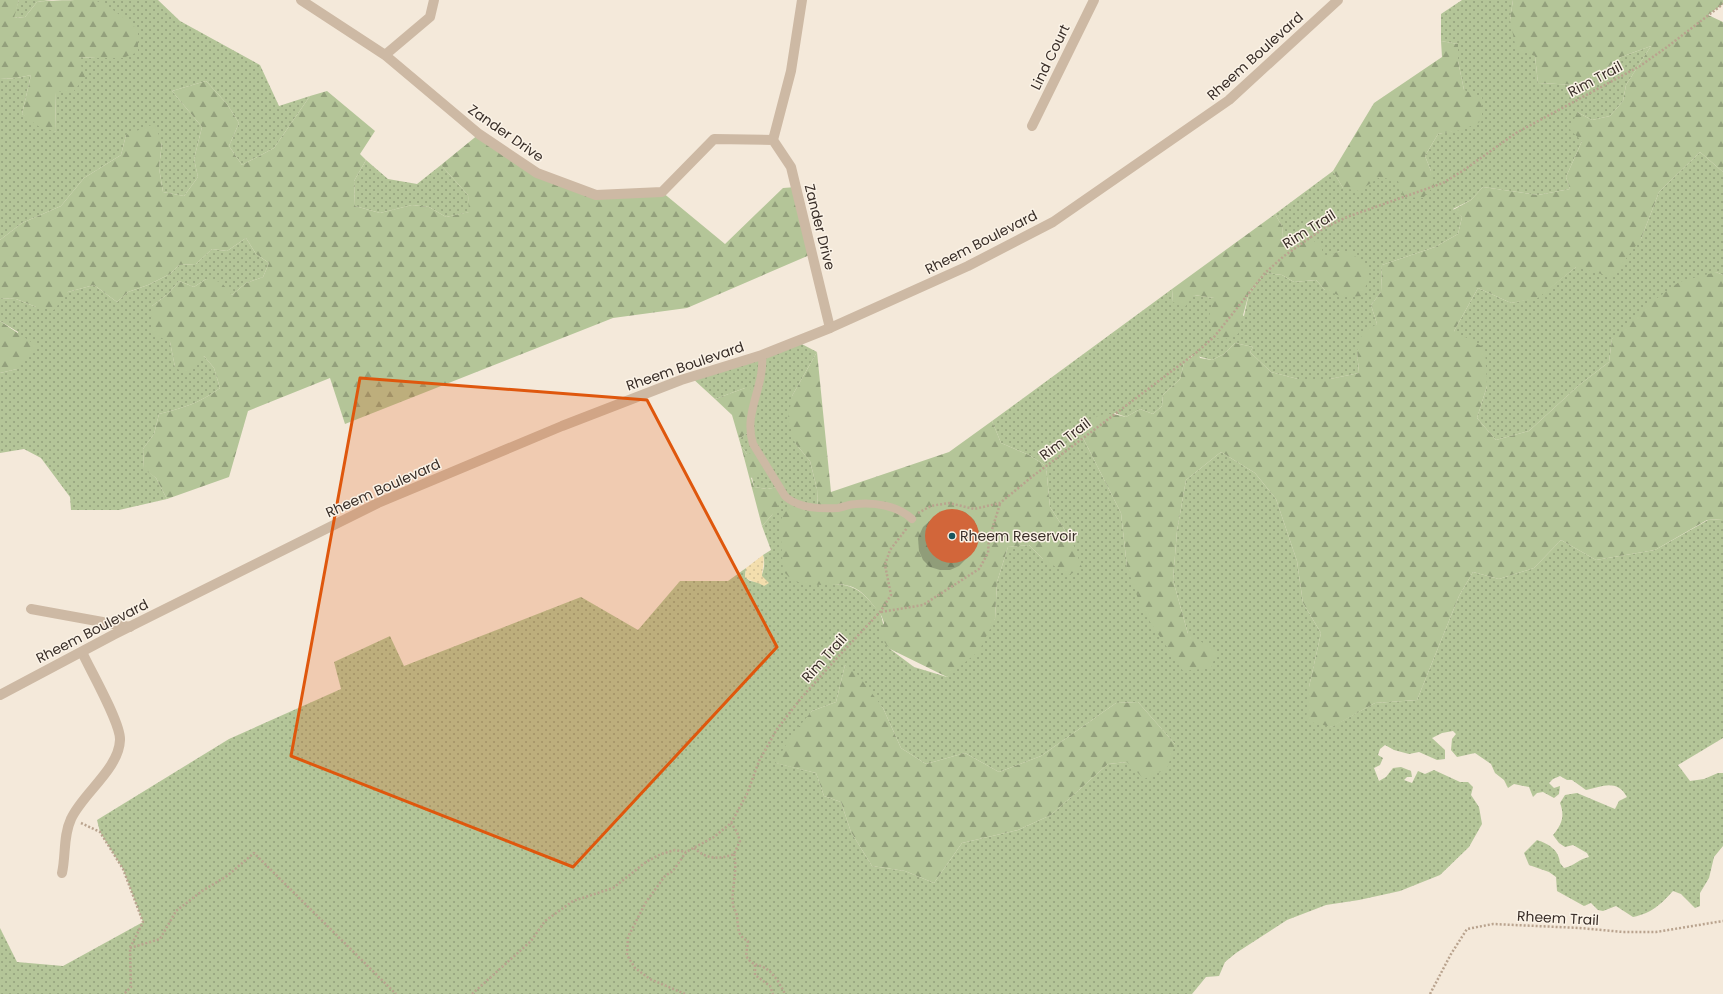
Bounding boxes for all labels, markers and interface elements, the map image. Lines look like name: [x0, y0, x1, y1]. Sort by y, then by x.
street label: Rheem Boulevard: [1202, 7, 1308, 105]
street label: Lind Court: [1026, 21, 1074, 93]
street label: Rim Trail: [1564, 56, 1626, 102]
street label: Zander Drive: [464, 100, 548, 167]
street label: Zander Drive: [800, 182, 840, 273]
street label: Rheem Boulevard: [921, 205, 1041, 279]
street label: Rim Trail: [1279, 205, 1339, 253]
street label: Rheem Boulevard: [623, 336, 747, 396]
street label: Rim Trail: [1035, 413, 1095, 465]
street label: Rheem Boulevard: [322, 454, 444, 522]
place label: Rheem Reservoir: [960, 526, 1077, 546]
marker: Rheem Reservoir: [947, 531, 957, 541]
street label: Rheem Boulevard: [32, 594, 152, 668]
street label: Rim Trail: [797, 629, 851, 687]
street label: Rheem Trail: [1516, 906, 1600, 930]

